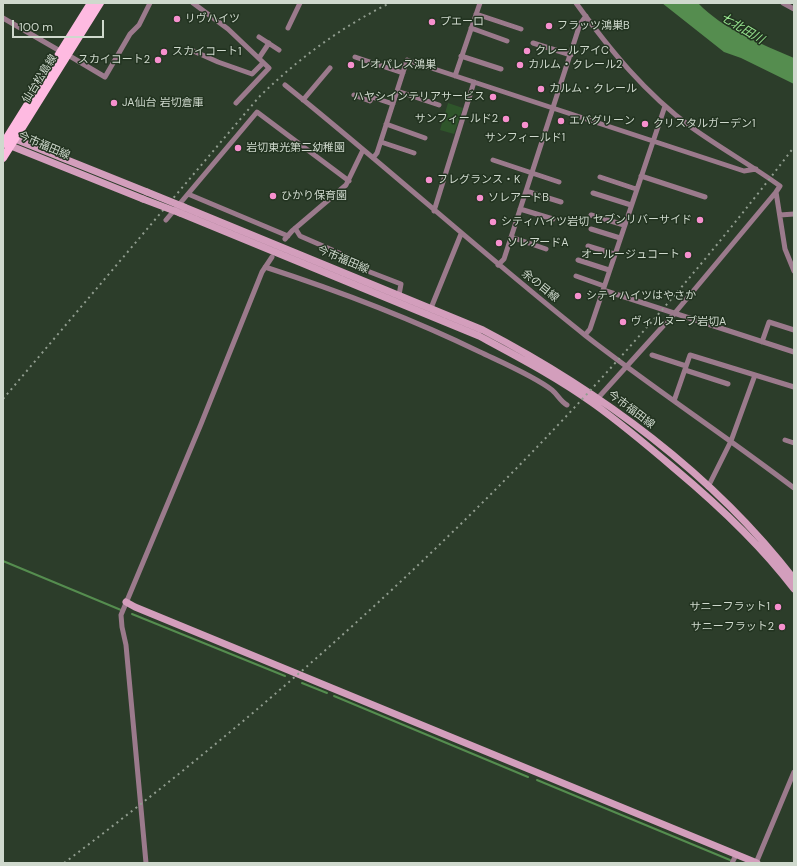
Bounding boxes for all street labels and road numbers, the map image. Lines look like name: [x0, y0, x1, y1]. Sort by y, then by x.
street label: 仙台松島線: [20, 52, 60, 106]
street label: 今市福田線: [16, 129, 72, 163]
street label: 今市福田線: [315, 243, 371, 277]
street label: 余の目線: [519, 267, 561, 305]
street label: 今市福田線: [605, 388, 657, 432]

